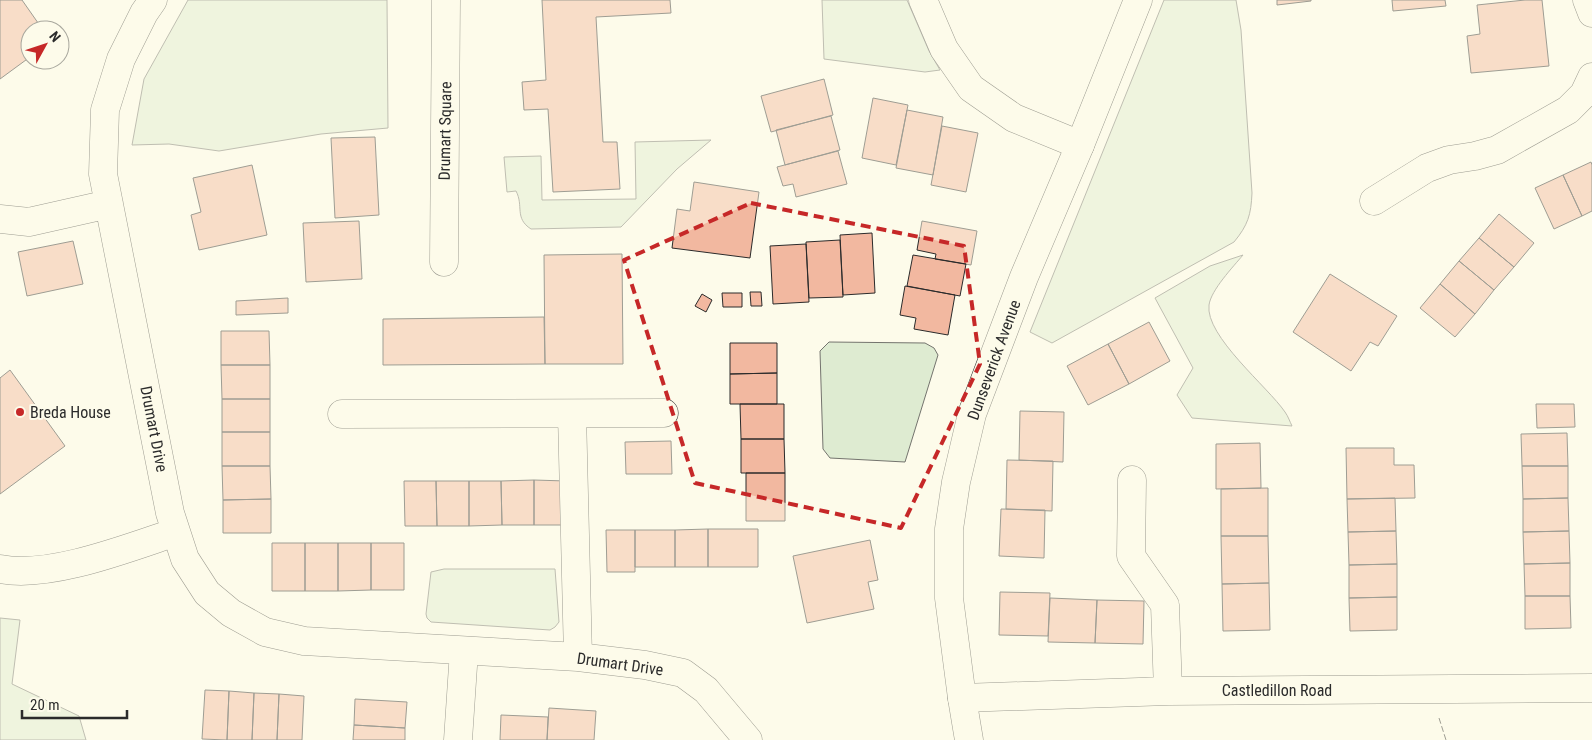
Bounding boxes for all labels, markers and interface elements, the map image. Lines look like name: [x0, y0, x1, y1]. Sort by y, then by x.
north arrow: [20, 20, 70, 70]
text: N: [46, 28, 64, 45]
street label: Drumart Square: [435, 81, 455, 181]
street label: Dunseverick Avenue: [963, 297, 1025, 423]
street label: Drumart Drive: [136, 384, 172, 474]
place label: Breda House: [30, 403, 111, 422]
marker: Breda House: [14, 406, 26, 418]
street label: Drumart Drive: [576, 649, 664, 679]
street label: Castledillon Road: [1222, 681, 1332, 700]
scale bar: [22, 688, 128, 720]
text: 20 m: [30, 696, 60, 714]

